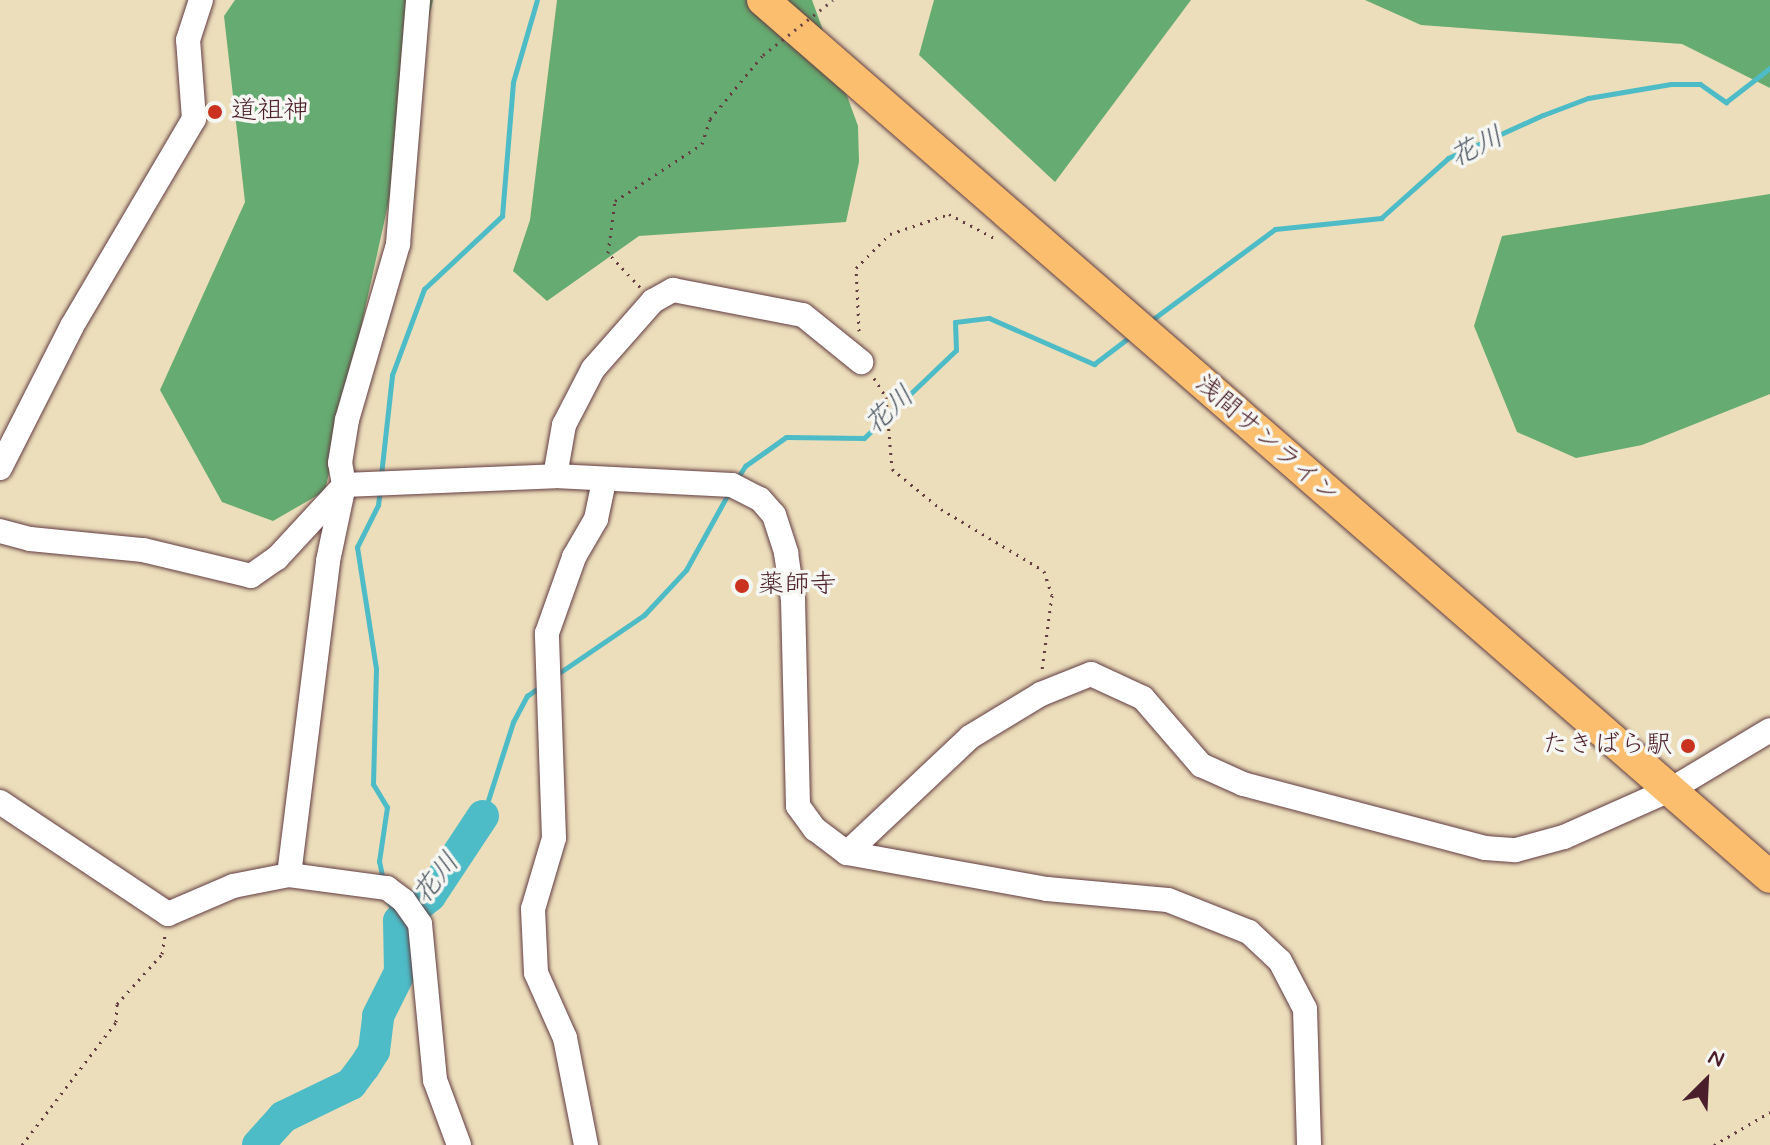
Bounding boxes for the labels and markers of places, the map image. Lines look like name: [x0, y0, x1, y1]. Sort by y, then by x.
place label: 道祖神: [231, 96, 309, 128]
marker: 道祖神: [206, 103, 224, 121]
place label: 薬師寺: [758, 570, 836, 602]
marker: 薬師寺: [733, 577, 751, 595]
place label: たきばら駅: [1542, 730, 1672, 762]
marker: たきばら駅: [1679, 737, 1697, 755]

